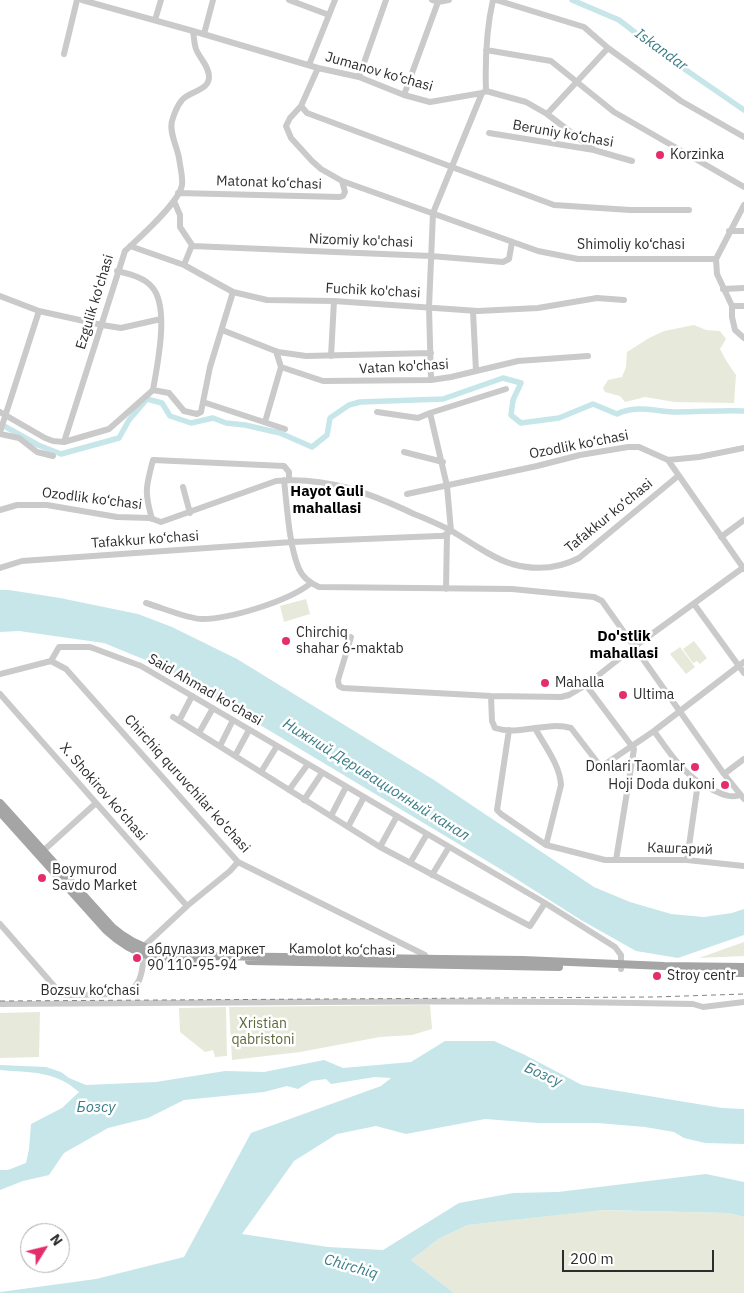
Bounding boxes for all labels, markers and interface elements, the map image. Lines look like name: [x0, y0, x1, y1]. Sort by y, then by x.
water label: Iskandar: [631, 25, 691, 75]
street label: Jumanov ko‘chasi: [323, 49, 435, 95]
street label: Beruniy ko‘chasi: [511, 117, 615, 151]
place label: Korzinka: [670, 147, 724, 163]
marker: Korzinka: [654, 149, 666, 161]
street label: Matonat ko‘chasi: [216, 173, 322, 193]
street label: Nizomiy ko'chasi: [309, 231, 413, 251]
street label: Shimoliy ko‘chasi: [577, 237, 685, 253]
street label: Ezgulik ko'chasi: [73, 252, 117, 352]
street label: Fuchik ko'chasi: [325, 280, 421, 302]
street label: Vatan ko'chasi: [359, 356, 449, 378]
street label: Ozodlik ko‘chasi: [528, 427, 630, 463]
street label: Tafakkur ko‘chasi: [562, 475, 656, 557]
district label: Hayot Guli mahallasi: [290, 483, 364, 518]
street label: Ozodlik ko‘chasi: [41, 485, 143, 513]
street label: Tafakkur ko‘chasi: [91, 528, 199, 552]
place label: Chirchiq shahar 6-maktab: [296, 625, 404, 658]
district label: Do'stlik mahallasi: [590, 628, 658, 663]
marker: Chirchiq shahar 6-maktab: [280, 635, 292, 647]
street label: Said Ahmad ko‘chasi: [145, 650, 265, 730]
place label: Mahalla: [555, 675, 604, 691]
marker: Mahalla: [539, 677, 551, 689]
place label: Ultima: [633, 687, 674, 703]
marker: Ultima: [617, 689, 629, 701]
street label: Chirchiq quruvchilar ko'chasi: [121, 712, 253, 856]
water label: Нижний Деривационный канал: [279, 715, 473, 845]
street label: X. Shokirov ko‘chasi: [56, 740, 150, 844]
place label: Donlari Taomlar: [586, 759, 685, 775]
marker: Donlari Taomlar: [689, 761, 701, 773]
place label: Hoji Doda dukoni: [608, 777, 715, 793]
marker: Hoji Doda dukoni: [719, 779, 731, 791]
street label: Кашгарий: [647, 839, 713, 859]
place label: Boymurod Savdo Market: [52, 862, 137, 894]
marker: Boymurod Savdo Market: [36, 872, 48, 884]
street label: Kamolot ko‘chasi: [289, 941, 395, 959]
place label: абдулазиз маркет 90 110-95-94: [147, 942, 265, 974]
marker: абдулазиз маркет 90 110-95-94: [131, 952, 143, 964]
place label: Stroy centr: [667, 968, 736, 984]
marker: Stroy centr: [651, 970, 663, 982]
street label: Bozsuv ko‘chasi: [41, 983, 139, 999]
park label: Xristian qabristoni: [231, 1016, 295, 1048]
water label: Бозсу: [521, 1059, 565, 1091]
water label: Бозсу: [76, 1099, 116, 1117]
north arrow: [20, 1223, 70, 1273]
text: N: [46, 1230, 67, 1249]
scale bar: [564, 1240, 716, 1272]
text: 200 m: [570, 1249, 614, 1268]
water label: Chirchiq: [322, 1251, 380, 1283]

